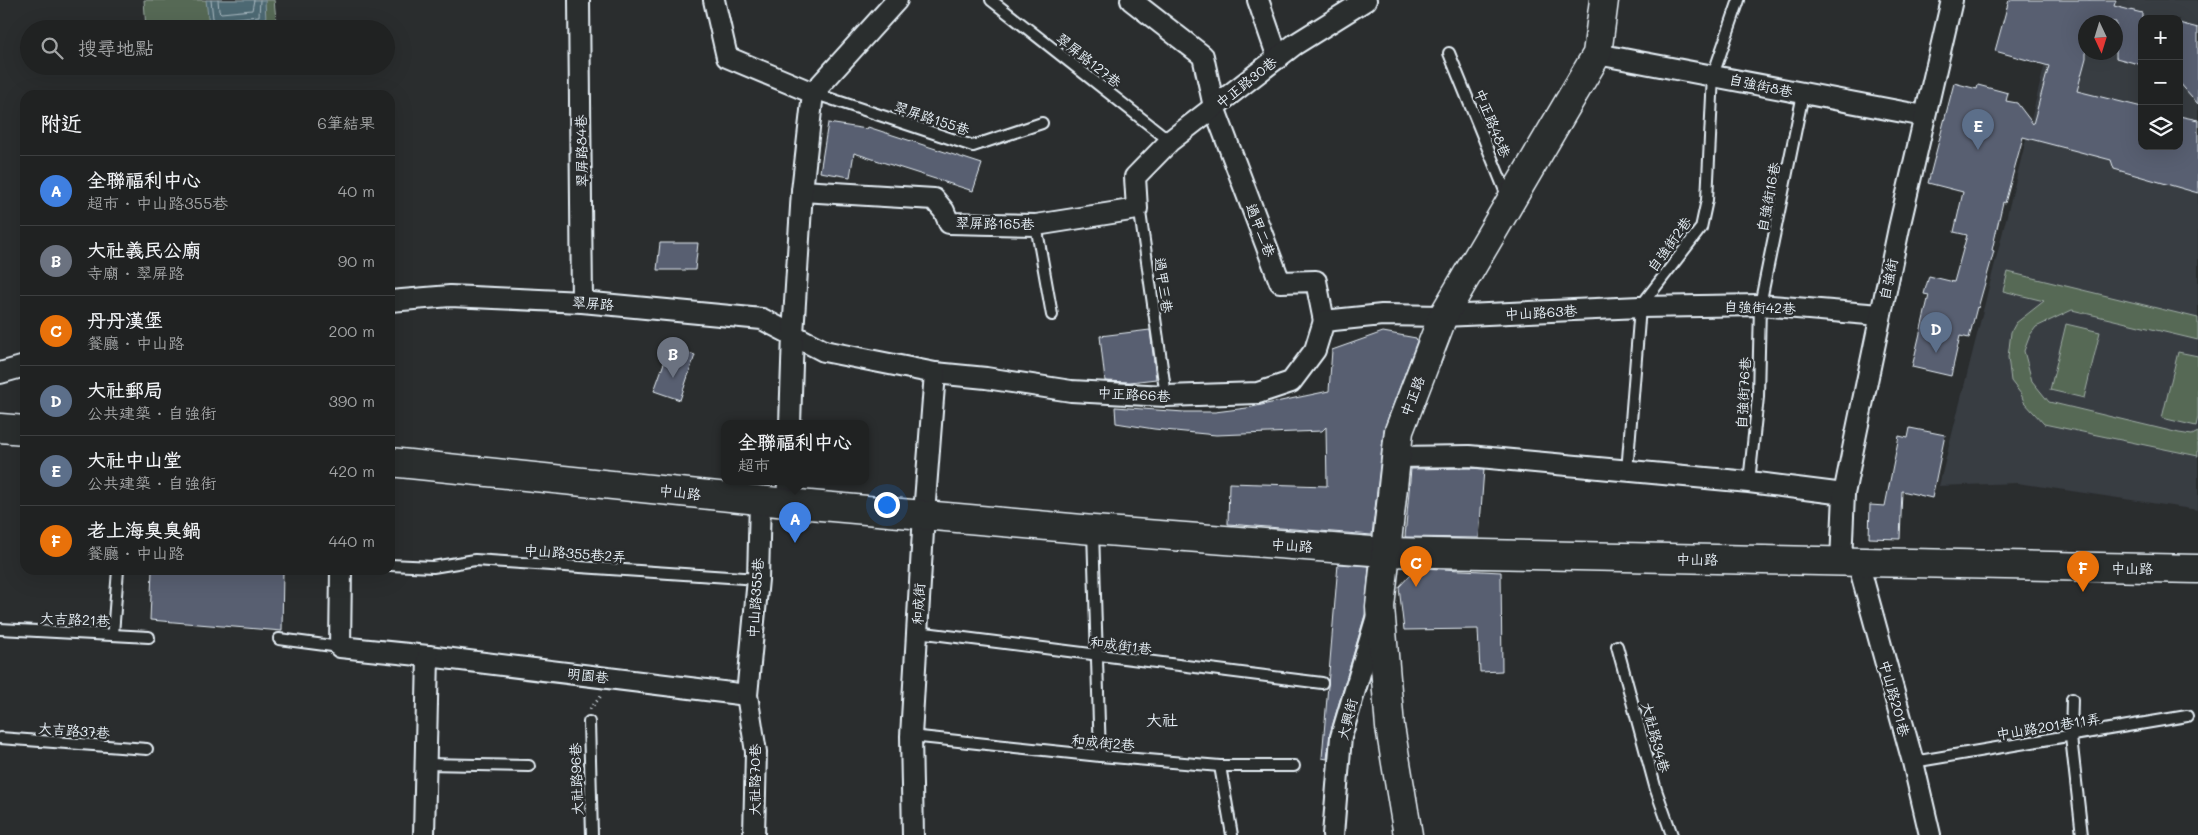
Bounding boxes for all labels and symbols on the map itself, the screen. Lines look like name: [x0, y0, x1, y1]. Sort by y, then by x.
north arrow: [2078, 15, 2123, 60]
street label: 翠屏路127巷: [1052, 29, 1126, 92]
street label: 中正路30巷: [1211, 51, 1281, 112]
street label: 自強街8巷: [1727, 69, 1795, 101]
street label: 中正路48巷: [1471, 86, 1516, 161]
street label: 翠屏路155巷: [892, 97, 973, 139]
pin: E: [1962, 109, 1994, 150]
street label: 翠屏路84巷: [571, 114, 591, 188]
street label: 自強街16巷: [1752, 160, 1784, 234]
street label: 過甲二巷: [1242, 200, 1280, 260]
street label: 自強街2巷: [1643, 212, 1696, 275]
street label: 翠屏路165巷: [955, 213, 1036, 233]
street label: 過甲三巷: [1151, 256, 1177, 315]
street label: 自強街: [1874, 256, 1902, 302]
street label: 翠屏路: [571, 292, 615, 314]
street label: 自強街42巷: [1724, 296, 1797, 318]
street label: 中山路63巷: [1504, 301, 1579, 323]
pin: D: [1920, 312, 1952, 353]
pin: B: [657, 337, 689, 378]
street label: 自強街76巷: [1732, 355, 1754, 430]
street label: 中正路: [1396, 373, 1428, 419]
street label: 中正路66巷: [1097, 383, 1172, 405]
street label: 中山路: [658, 480, 702, 504]
your location: [874, 492, 900, 518]
pin: A: [779, 502, 811, 543]
street label: 中山路: [1270, 534, 1314, 556]
street label: 中山路355巷2弄: [523, 540, 627, 566]
pin: C: [1400, 546, 1432, 587]
street label: 中山路: [1676, 549, 1718, 569]
pin: F: [2067, 551, 2099, 592]
street label: 中山路355巷: [743, 556, 767, 639]
street label: 中山路: [2111, 558, 2153, 578]
street label: 和成街: [907, 583, 929, 625]
street label: 大吉路21巷: [40, 608, 111, 630]
street label: 和成街1巷: [1089, 632, 1154, 658]
street label: 中山路201巷: [1876, 658, 1915, 739]
street label: 明園巷: [566, 663, 611, 687]
street label: 大興街: [1333, 696, 1361, 742]
street label: 大社路34巷: [1637, 700, 1675, 775]
street label: 中山路201巷11弄: [1995, 708, 2101, 744]
district label: 大社: [1146, 709, 1178, 730]
street label: 大吉路37巷: [37, 718, 112, 742]
street label: 和成街2巷: [1070, 730, 1137, 754]
street label: 大社路96巷: [565, 741, 587, 816]
street label: 大社路70巷: [745, 743, 764, 816]

